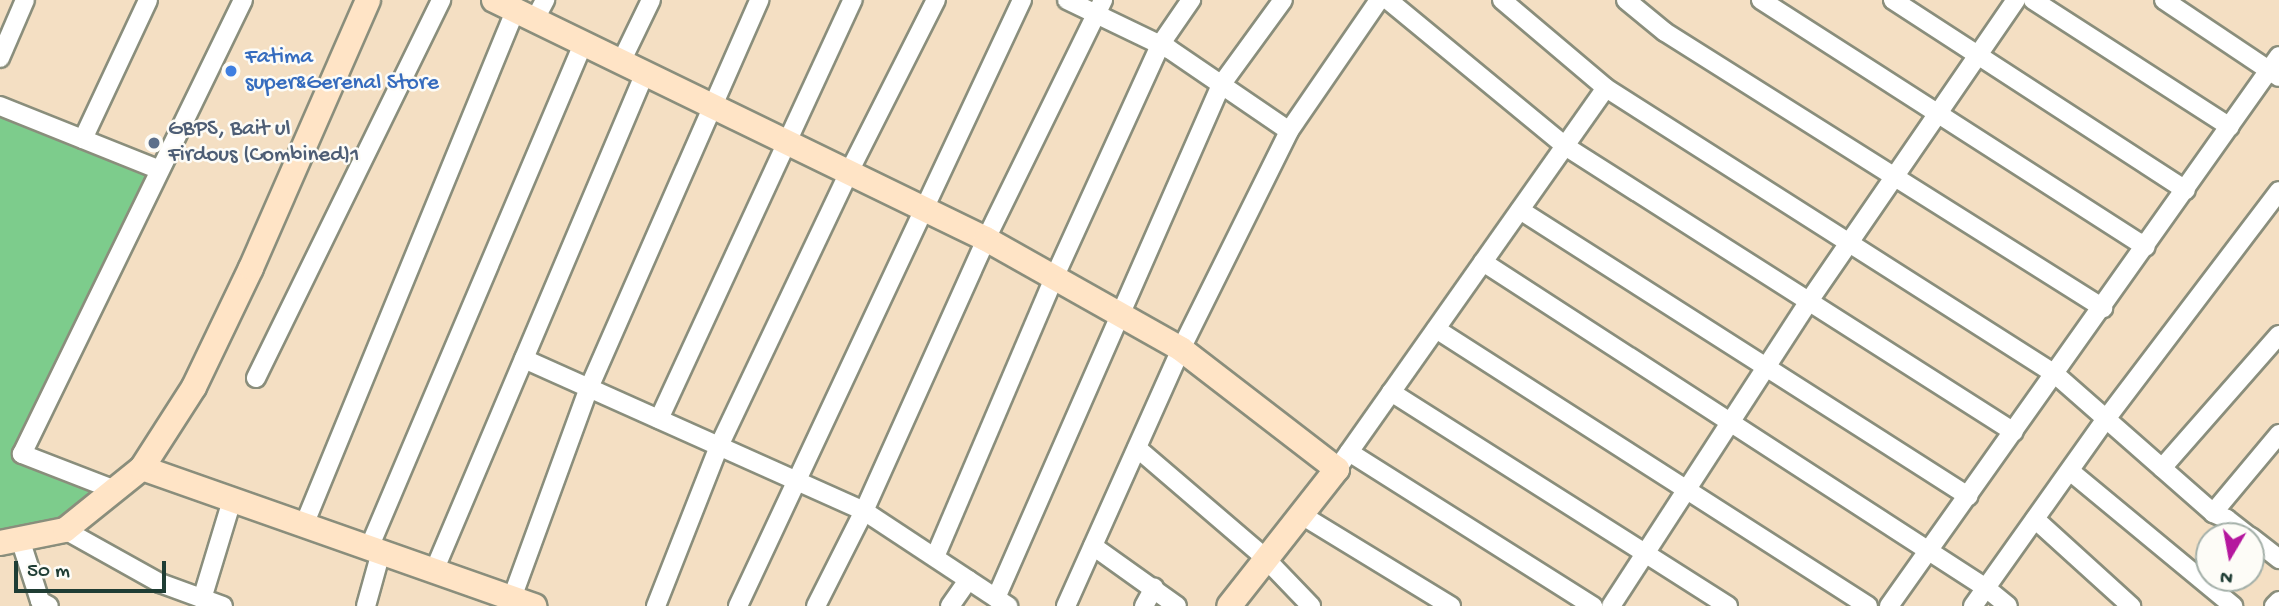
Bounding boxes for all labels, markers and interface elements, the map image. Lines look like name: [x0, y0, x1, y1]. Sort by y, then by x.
place label: Fatima super&Gerenal Store: [245, 44, 439, 98]
marker: Fatima super&Gerenal Store: [223, 63, 239, 79]
place label: GBPS, Bait ul Firdous (Combined)1: [168, 116, 359, 170]
marker: GBPS, Bait ul Firdous (Combined)1: [146, 135, 162, 151]
north arrow: [2195, 522, 2265, 592]
scale bar: [18, 546, 170, 590]
text: 50 m: [27, 560, 70, 585]
text: N: [2219, 564, 2235, 589]

